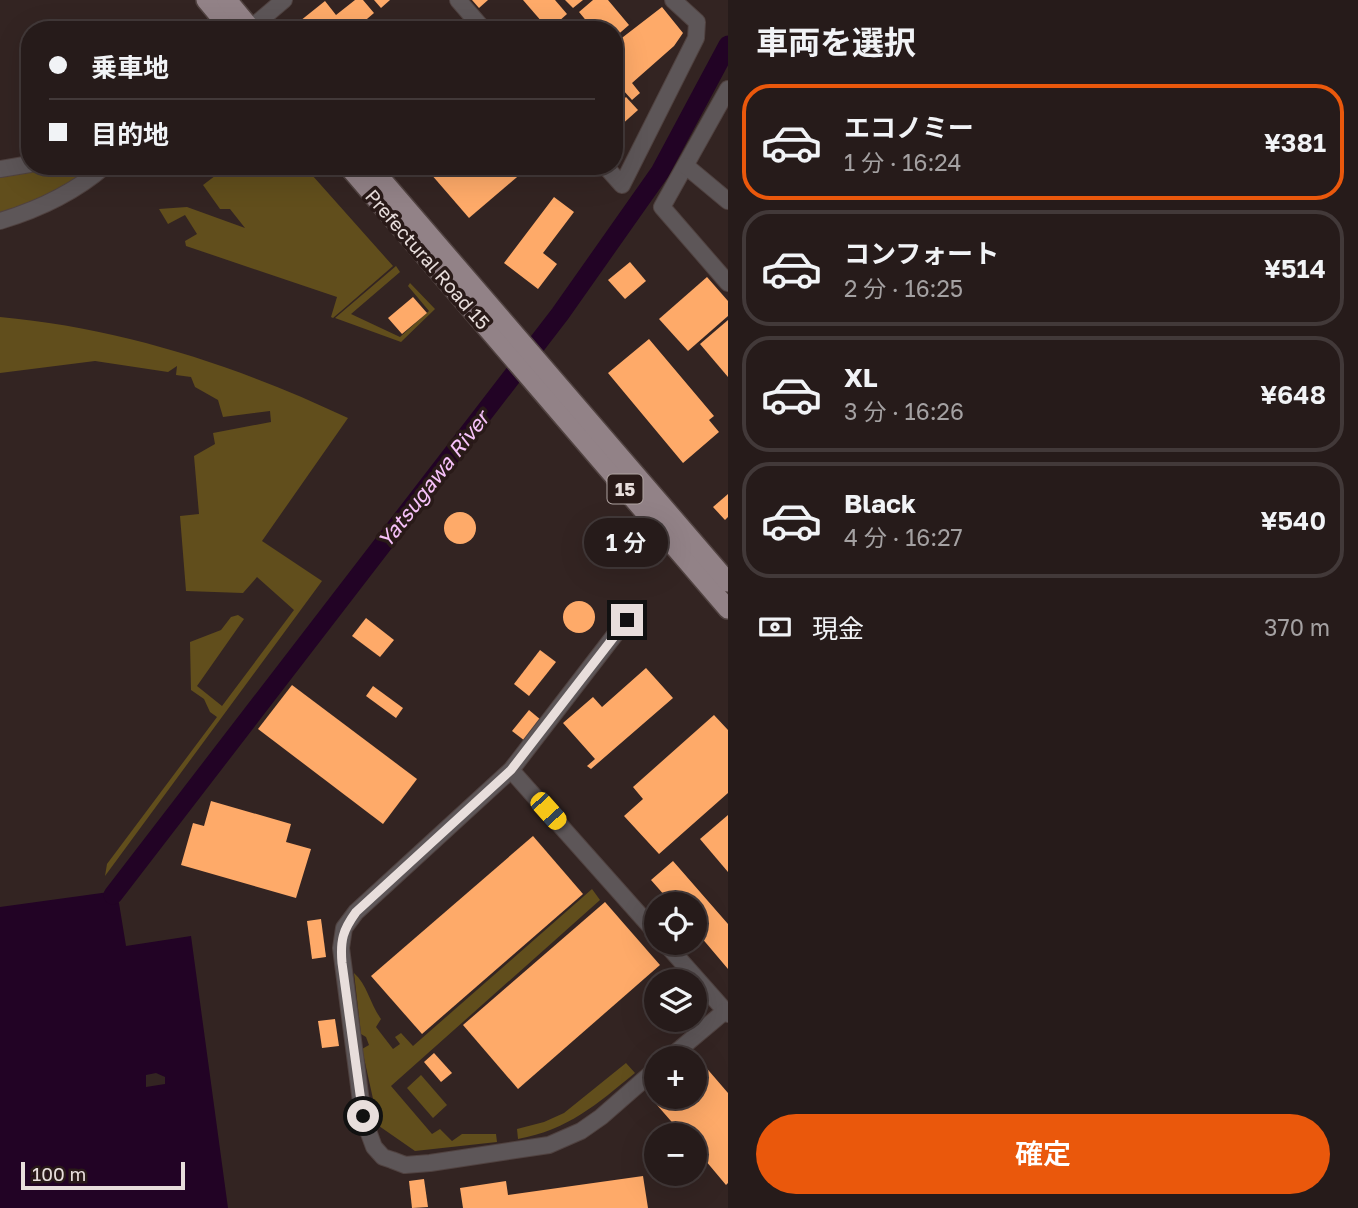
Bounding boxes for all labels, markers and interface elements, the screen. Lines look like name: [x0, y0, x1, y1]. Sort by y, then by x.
text: 車両を選択: [756, 23, 916, 61]
text: 乗車地: [91, 52, 169, 83]
icon: car: [760, 111, 823, 174]
text: エコノミー: [844, 112, 974, 143]
text: 目的地: [91, 119, 169, 150]
text: ¥381: [1264, 127, 1326, 158]
text: 1 分 · 16:24: [844, 148, 962, 176]
street label: Prefectural Road 15: [361, 184, 495, 334]
icon: car: [760, 237, 823, 300]
text: コンフォート: [844, 238, 999, 269]
text: ¥514: [1264, 253, 1326, 284]
text: 2 分 · 16:25: [844, 274, 963, 302]
text: XL: [844, 362, 878, 393]
icon: car: [760, 363, 823, 426]
text: ¥648: [1260, 379, 1326, 410]
text: 3 分 · 16:26: [844, 397, 964, 425]
water label: Yatsugawa River: [372, 404, 496, 552]
road number: 15: [608, 475, 642, 504]
text: Black: [844, 488, 916, 519]
icon: car: [760, 489, 823, 552]
text: ¥540: [1261, 505, 1326, 536]
callout: 1 分: [585, 518, 669, 568]
text: 4 分 · 16:27: [844, 523, 963, 551]
text: 1 分: [606, 528, 646, 556]
route end: [611, 604, 643, 636]
icon: cash: [756, 608, 794, 646]
text: 現金: [812, 613, 864, 644]
text: 370 m: [1264, 613, 1330, 641]
car: [527, 788, 570, 834]
map controls: [644, 892, 707, 1186]
button: locate: [644, 892, 707, 955]
button: layers: [644, 969, 707, 1032]
button: +: [644, 1046, 707, 1109]
route start: [347, 1100, 379, 1132]
button: 確定: [756, 1114, 1330, 1194]
button: −: [644, 1123, 707, 1186]
scale bar: [21, 1159, 186, 1191]
text: 100 m: [32, 1162, 86, 1185]

